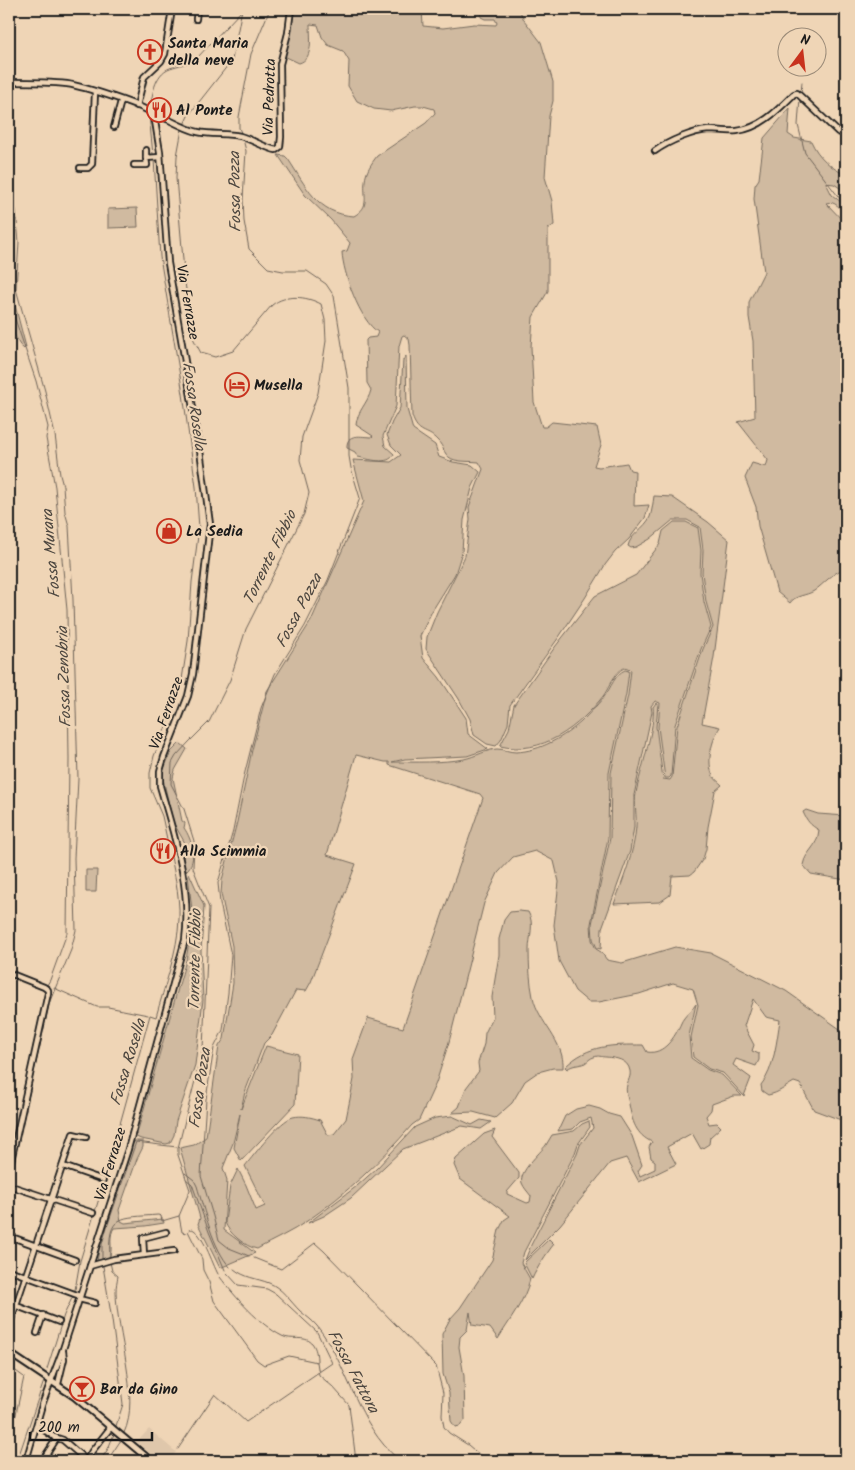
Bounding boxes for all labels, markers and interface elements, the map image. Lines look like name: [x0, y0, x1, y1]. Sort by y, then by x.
north arrow: [778, 28, 828, 78]
text: N: [798, 29, 812, 52]
place label: Santa Maria della neve: [168, 32, 249, 73]
church icon: Santa Maria della neve: [137, 39, 163, 65]
street label: Via Pedrotta: [257, 58, 283, 136]
restaurant icon: Al Ponte: [146, 97, 172, 123]
place label: Al Ponte: [176, 99, 233, 123]
water label: Fossa Pozza: [222, 150, 249, 233]
street label: Via Ferrazze: [169, 263, 205, 342]
water label: Fossa Rosella: [175, 360, 212, 454]
hotel icon: Musella: [224, 372, 250, 398]
place label: Musella: [254, 374, 303, 398]
water label: Torrente Fibbio: [237, 505, 305, 609]
water label: Fossa Murara: [35, 507, 68, 599]
shop icon: La Sedia: [156, 518, 182, 544]
place label: La Sedia: [186, 520, 243, 544]
water label: Fossa Pozza: [269, 568, 330, 652]
water label: Fossa Zenobria: [50, 625, 79, 728]
street label: Via Ferrazze: [143, 673, 191, 753]
restaurant icon: Alla Scimmia: [150, 838, 176, 864]
place label: Alla Scimmia: [180, 840, 267, 864]
water label: Torrente Fibbio: [182, 907, 209, 1011]
water label: Fossa Rosella: [103, 1015, 154, 1109]
water label: Fossa Pozza: [182, 1045, 219, 1130]
street label: Via Ferrazze: [88, 1124, 134, 1204]
water label: Fossa Fattora: [320, 1325, 386, 1419]
bar icon: Bar da Gino: [69, 1376, 95, 1402]
place label: Bar da Gino: [100, 1378, 178, 1402]
scale bar: [30, 1410, 152, 1442]
text: 200 m: [38, 1416, 80, 1440]

